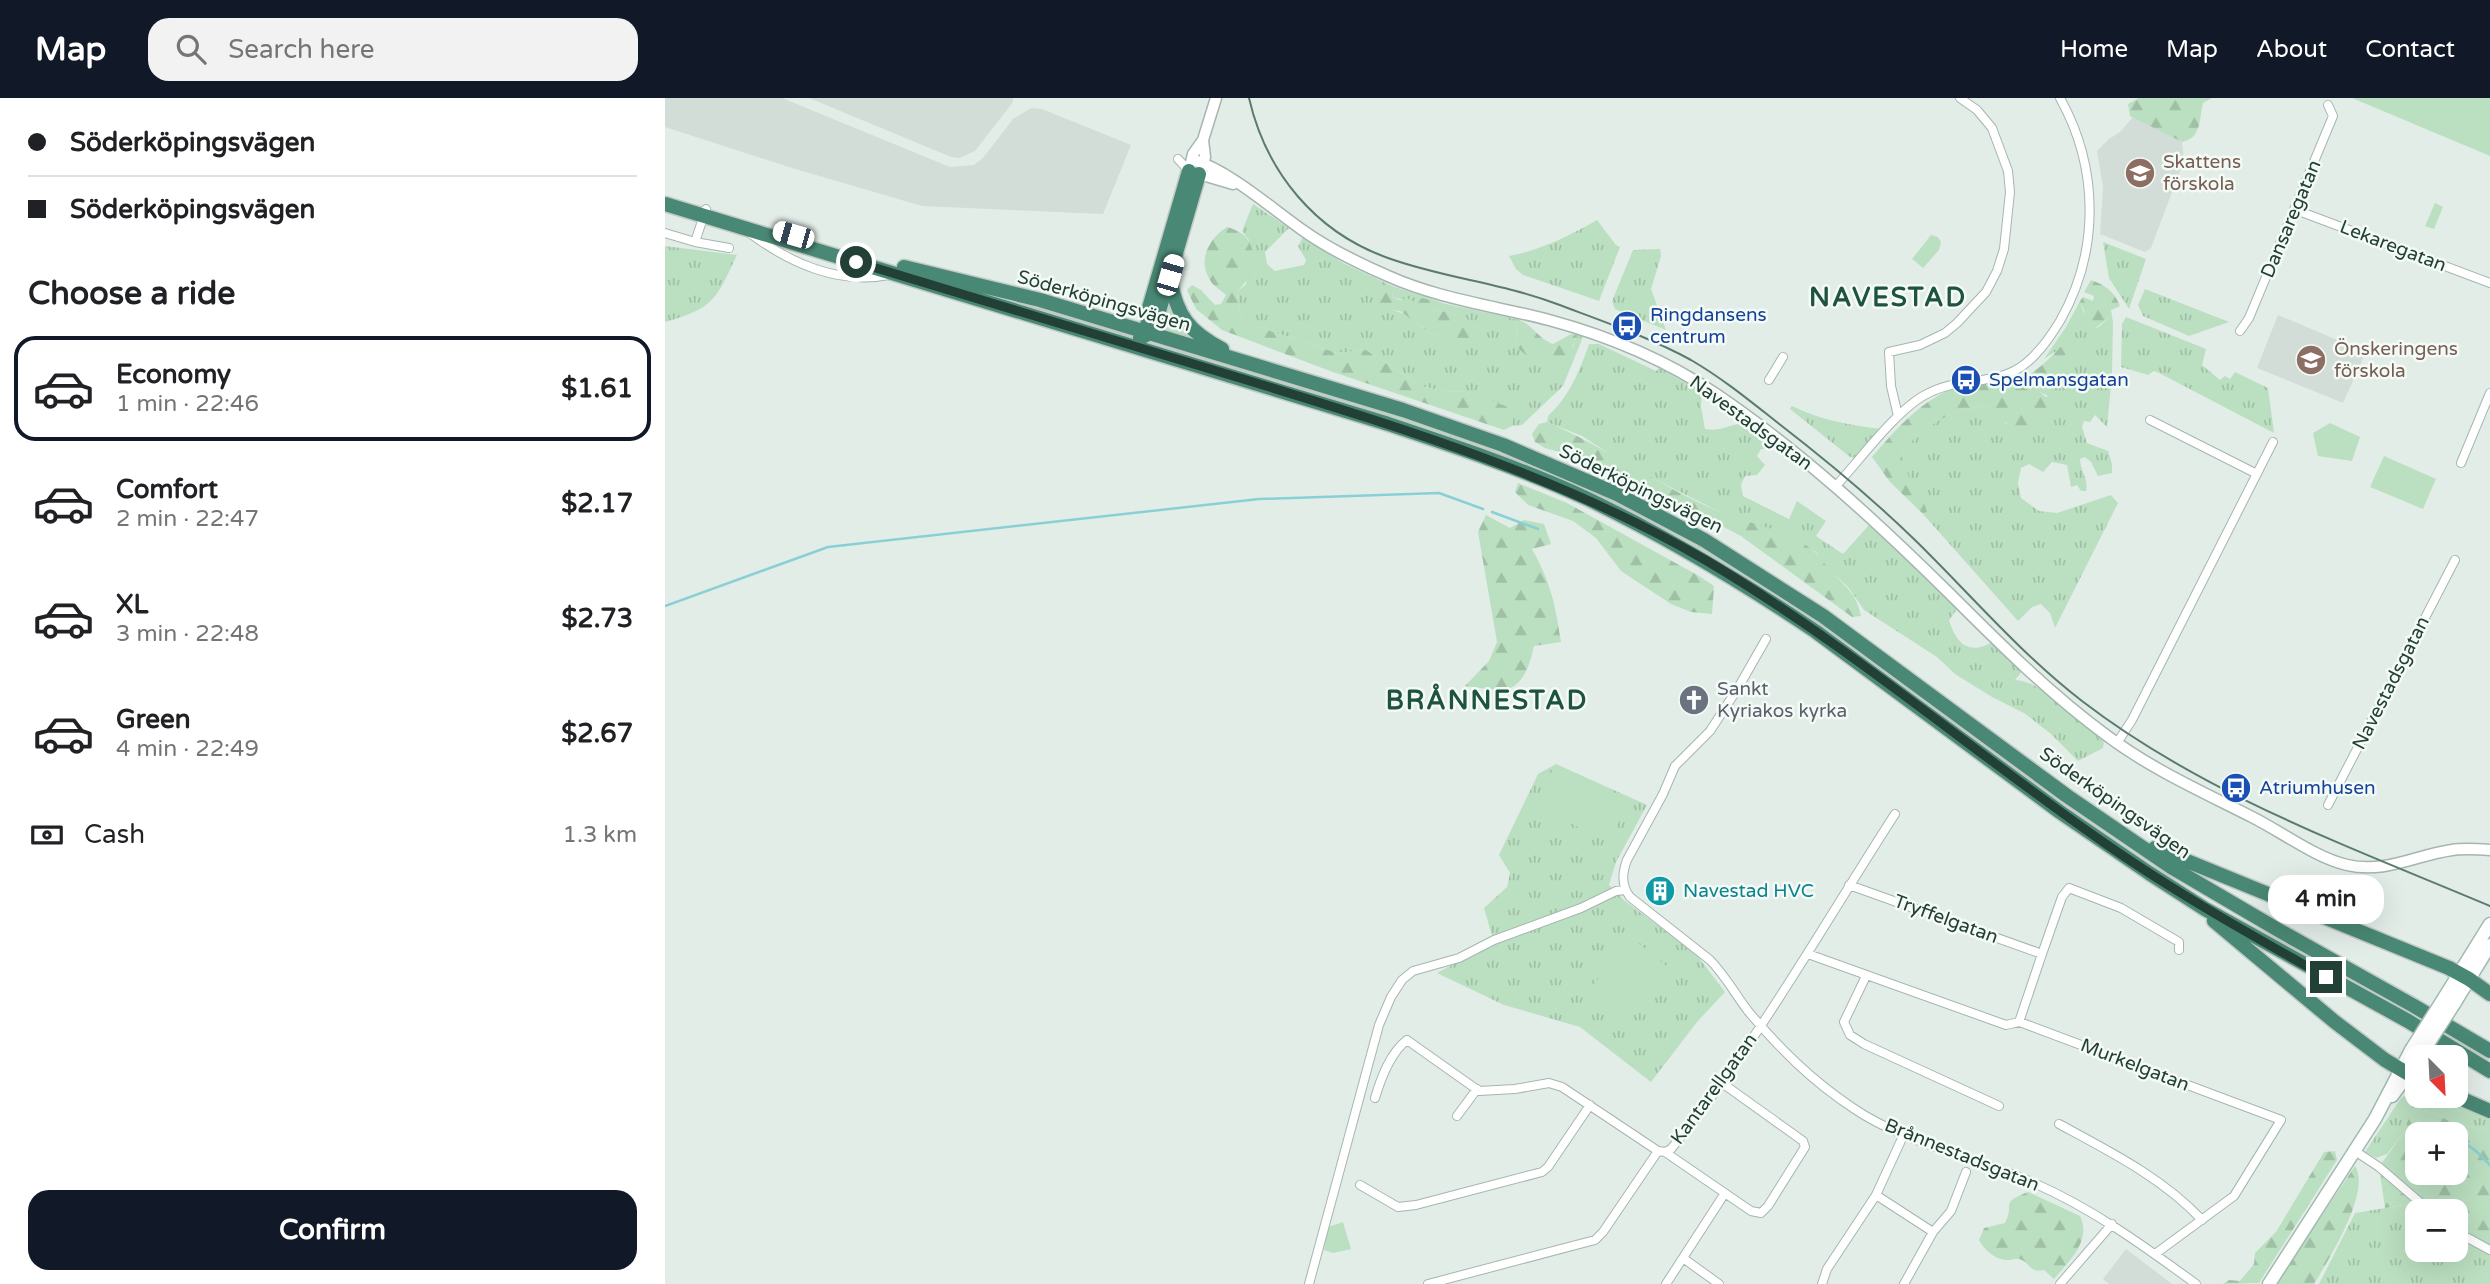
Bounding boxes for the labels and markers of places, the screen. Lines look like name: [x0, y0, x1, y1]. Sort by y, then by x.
place label: Skattens förskola: [2163, 151, 2241, 195]
school or university icon: Skattens förskola: [2123, 156, 2157, 190]
place label: Ringdansens centrum: [1650, 304, 1767, 348]
bus stop icon: Ringdansens centrum: [1610, 309, 1644, 343]
place label: Önskeringens förskola: [2334, 338, 2458, 382]
school or university icon: Önskeringens förskola: [2294, 343, 2328, 377]
bus stop icon: Spelmansgatan: [1949, 363, 1983, 397]
place label: Spelmansgatan: [1989, 369, 2129, 391]
place label: Sankt Kyriakos kyrka: [1717, 678, 1847, 722]
church icon: Sankt Kyriakos kyrka: [1677, 683, 1711, 717]
bus stop icon: Atriumhusen: [2219, 771, 2253, 805]
place label: Atriumhusen: [2259, 777, 2376, 799]
building icon: Navestad HVC: [1643, 874, 1677, 908]
place label: Navestad HVC: [1683, 880, 1814, 902]

